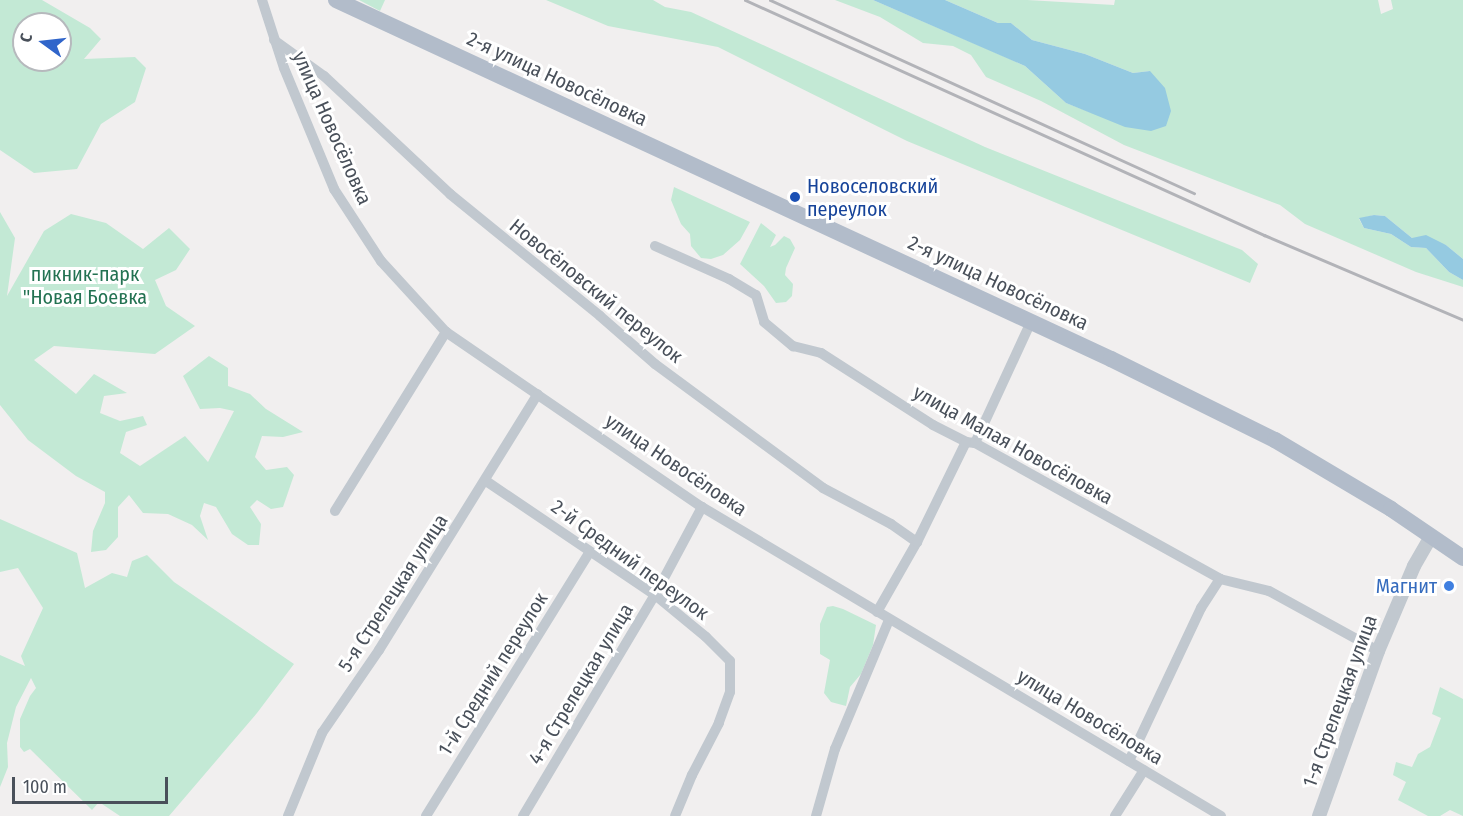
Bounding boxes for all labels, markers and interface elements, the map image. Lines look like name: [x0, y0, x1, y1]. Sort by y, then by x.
north arrow: [12, 12, 72, 72]
street label: 2-я улица Новосёловка: [463, 27, 651, 131]
text: С: [16, 31, 36, 44]
street label: улица Новосёловка: [287, 48, 377, 208]
place label: Новоселовский переулок: [807, 174, 938, 221]
marker: Новоселовский переулок: [788, 190, 802, 204]
street label: Новосёловский переулок: [505, 214, 687, 368]
street label: 2-я улица Новосёловка: [904, 231, 1092, 335]
park label: пикник-парк "Новая Боевка: [23, 262, 147, 309]
street label: улица Малая Новосёловка: [909, 380, 1117, 510]
street label: улица Новосёловка: [601, 409, 751, 521]
street label: 2-й Средний переулок: [547, 495, 713, 625]
street label: 5-я Стрелецкая улица: [333, 510, 453, 676]
place label: Магнит: [1376, 574, 1437, 598]
marker: Магнит: [1442, 579, 1456, 593]
street label: 1-й Средний переулок: [433, 588, 553, 760]
street label: 4-я Стрелецкая улица: [524, 599, 638, 769]
street label: 1-я Стрелецкая улица: [1298, 612, 1382, 790]
street label: улица Новосёловка: [1013, 664, 1167, 770]
scale bar: [15, 765, 171, 803]
text: 100 m: [23, 776, 67, 798]

